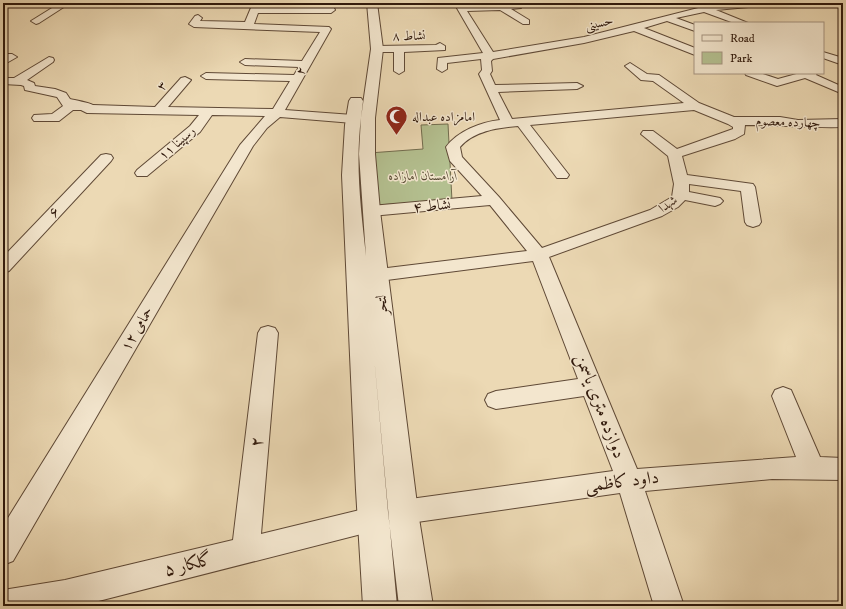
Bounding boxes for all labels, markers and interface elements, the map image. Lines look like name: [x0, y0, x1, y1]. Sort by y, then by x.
street label: حسینی: [583, 12, 615, 35]
legend: [694, 22, 824, 74]
street label: نشاط ۸: [392, 28, 426, 44]
text: Road: [730, 31, 755, 46]
text: Park: [730, 51, 752, 66]
street label: ۲: [292, 64, 310, 78]
street label: ۳: [153, 78, 171, 94]
mosque icon: امامزاده عبداله: [383, 104, 409, 137]
place label: امامزاده عبداله: [412, 109, 475, 126]
street label: چهارده معصوم: [755, 113, 821, 134]
street label: رسپینا ۱۱: [155, 123, 199, 164]
park label: آرامستان امازاده: [388, 168, 458, 184]
street label: شهدا: [655, 192, 681, 216]
street label: نشاط ۴: [412, 195, 452, 217]
street label: ۶: [44, 202, 64, 222]
street label: لتحر: [371, 294, 393, 318]
street label: حمامی ۱۲: [116, 303, 158, 355]
street label: دوازده متری یاسمن: [570, 350, 630, 462]
street label: ۲: [246, 436, 268, 448]
street label: داود کاظمی: [584, 467, 660, 497]
street label: گلکار ۵: [162, 547, 214, 582]

